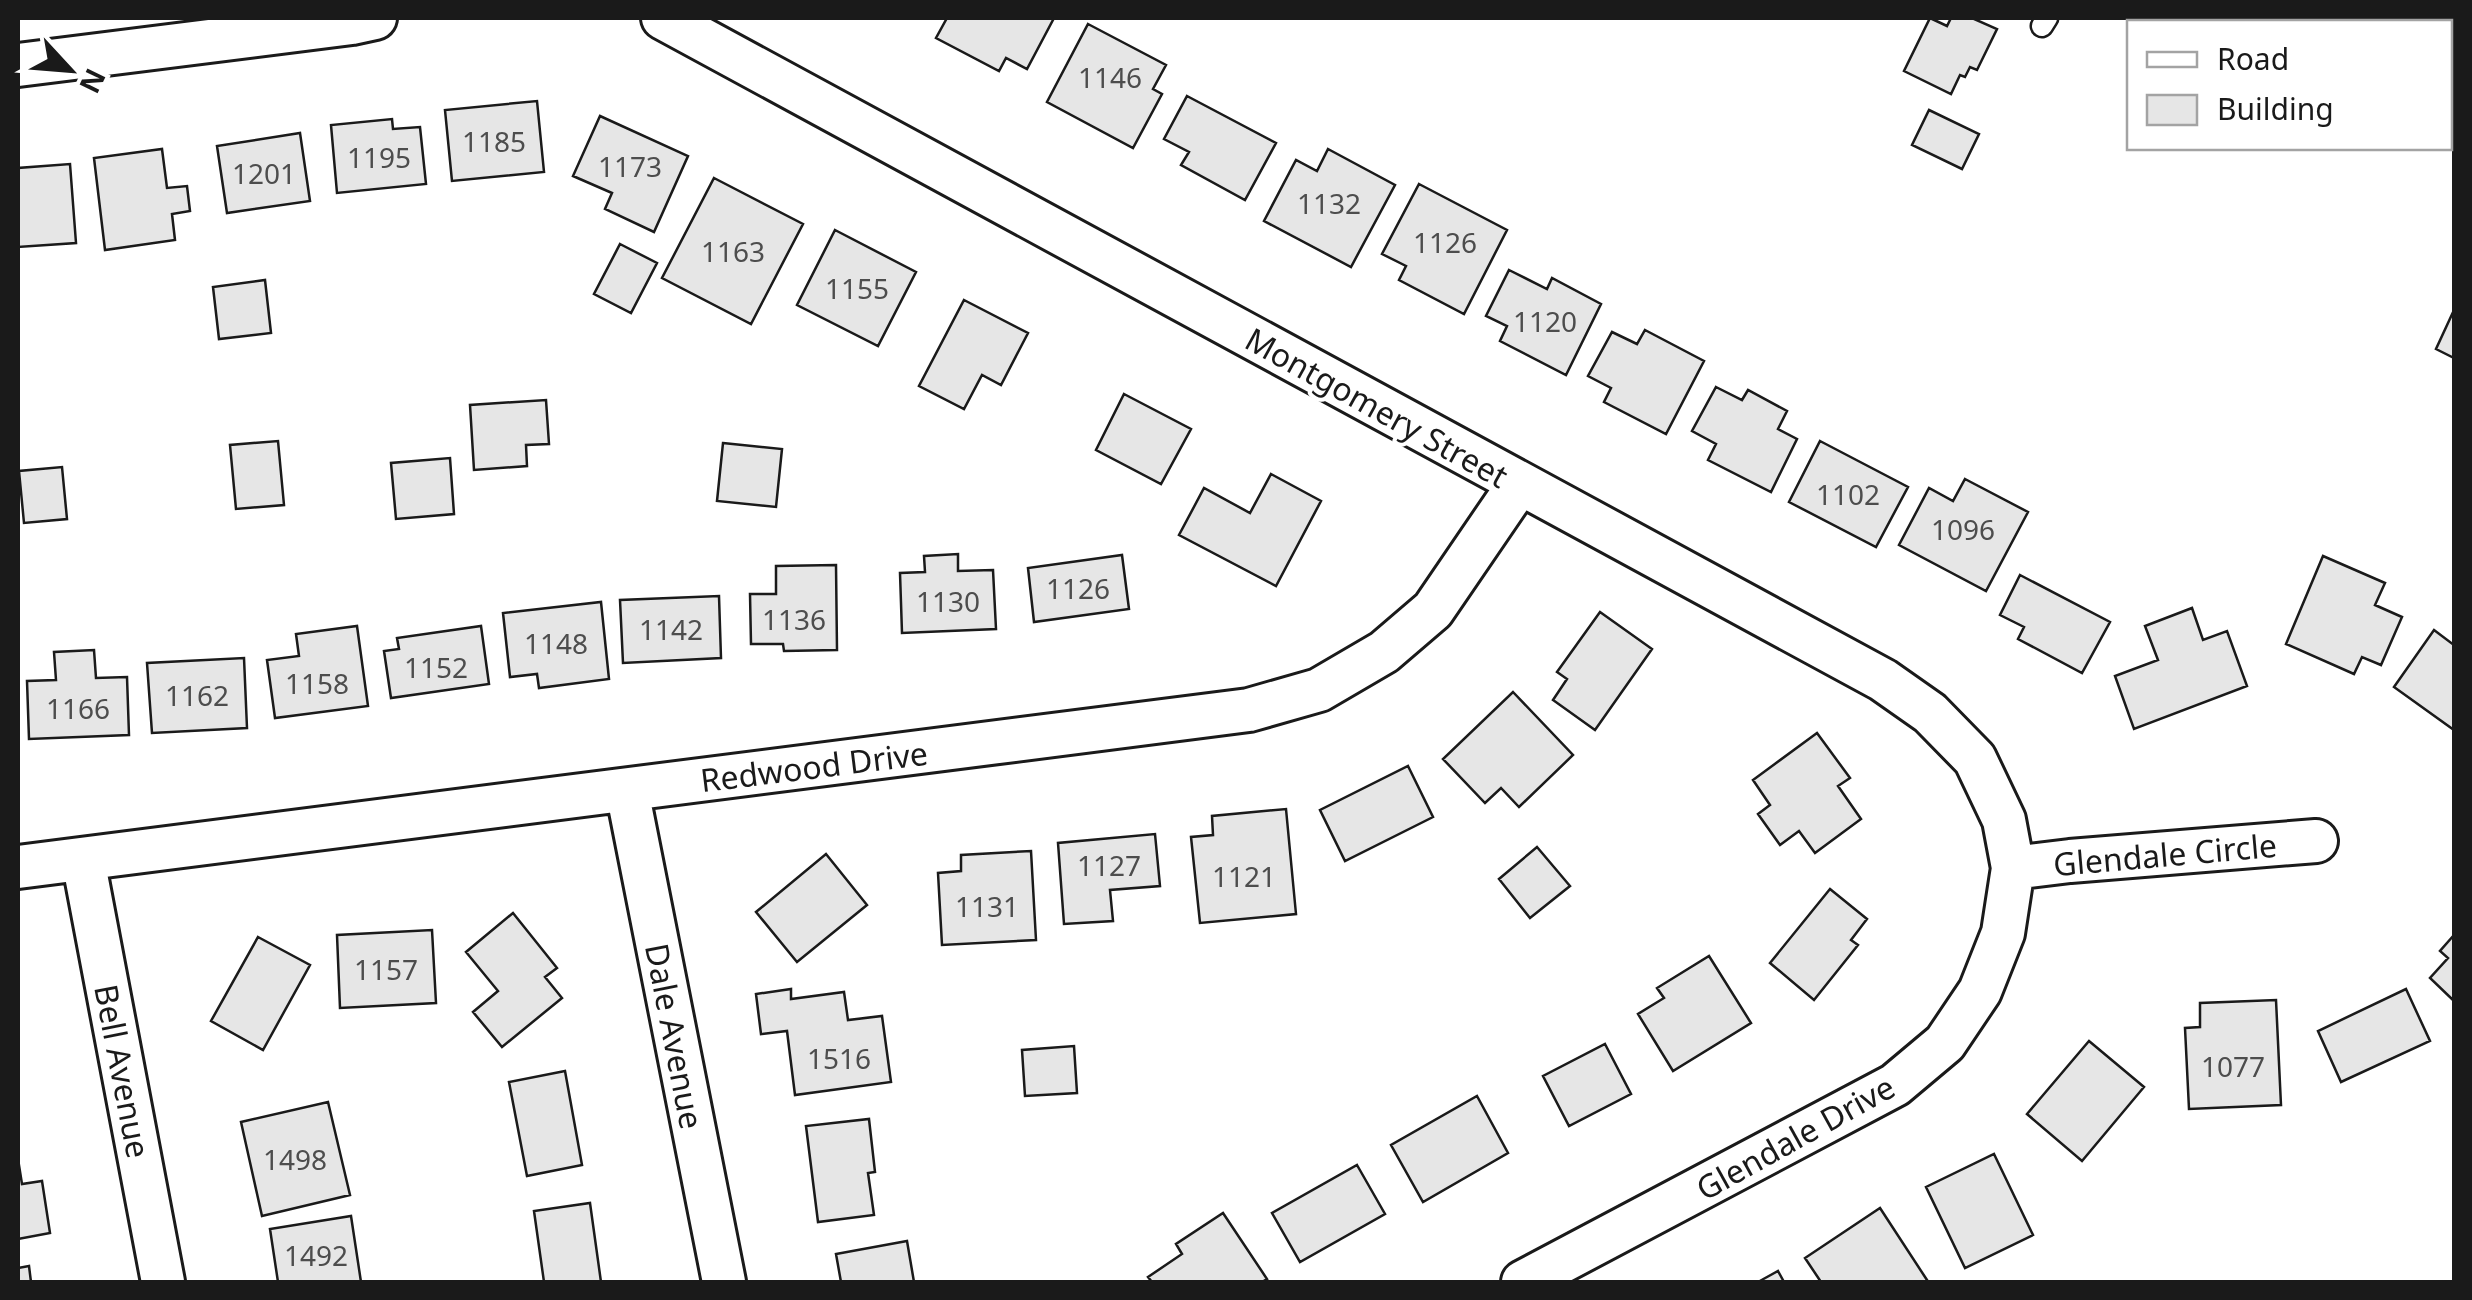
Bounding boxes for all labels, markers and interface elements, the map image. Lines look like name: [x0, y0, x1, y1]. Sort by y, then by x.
north arrow: [20, 20, 120, 120]
legend: [2127, 20, 2452, 150]
text: Road: [2217, 38, 2289, 79]
house number: 1146: [1078, 58, 1142, 96]
text: N: [71, 63, 115, 100]
text: Building: [2217, 88, 2334, 129]
house number: 1185: [462, 122, 526, 160]
house number: 1195: [347, 138, 411, 176]
house number: 1173: [598, 147, 662, 185]
house number: 1201: [232, 154, 296, 192]
house number: 1132: [1297, 184, 1361, 222]
house number: 1126: [1413, 223, 1477, 261]
house number: 1163: [701, 232, 765, 270]
house number: 1155: [825, 269, 889, 307]
house number: 1120: [1513, 302, 1577, 340]
street label: Montgomery Street: [1238, 317, 1516, 497]
house number: 1102: [1816, 475, 1880, 513]
house number: 1096: [1931, 510, 1995, 548]
house number: 1126: [1046, 569, 1110, 607]
house number: 1130: [916, 582, 980, 620]
house number: 1136: [762, 600, 826, 638]
house number: 1142: [639, 610, 703, 648]
house number: 1148: [524, 624, 588, 662]
house number: 1152: [404, 648, 468, 686]
house number: 1158: [285, 664, 349, 702]
house number: 1162: [165, 676, 229, 714]
house number: 1166: [46, 689, 110, 727]
street label: Redwood Drive: [698, 731, 930, 801]
street label: Glendale Circle: [2051, 823, 2279, 885]
house number: 1127: [1077, 846, 1141, 884]
house number: 1121: [1212, 857, 1276, 895]
house number: 1131: [955, 887, 1019, 925]
street label: Dale Avenue: [636, 939, 714, 1133]
house number: 1157: [354, 950, 418, 988]
street label: Bell Avenue: [85, 980, 161, 1162]
house number: 1516: [807, 1039, 871, 1077]
house number: 1077: [2201, 1047, 2265, 1085]
street label: Glendale Drive: [1688, 1065, 1902, 1209]
house number: 1498: [263, 1140, 327, 1178]
house number: 1492: [284, 1236, 348, 1274]

